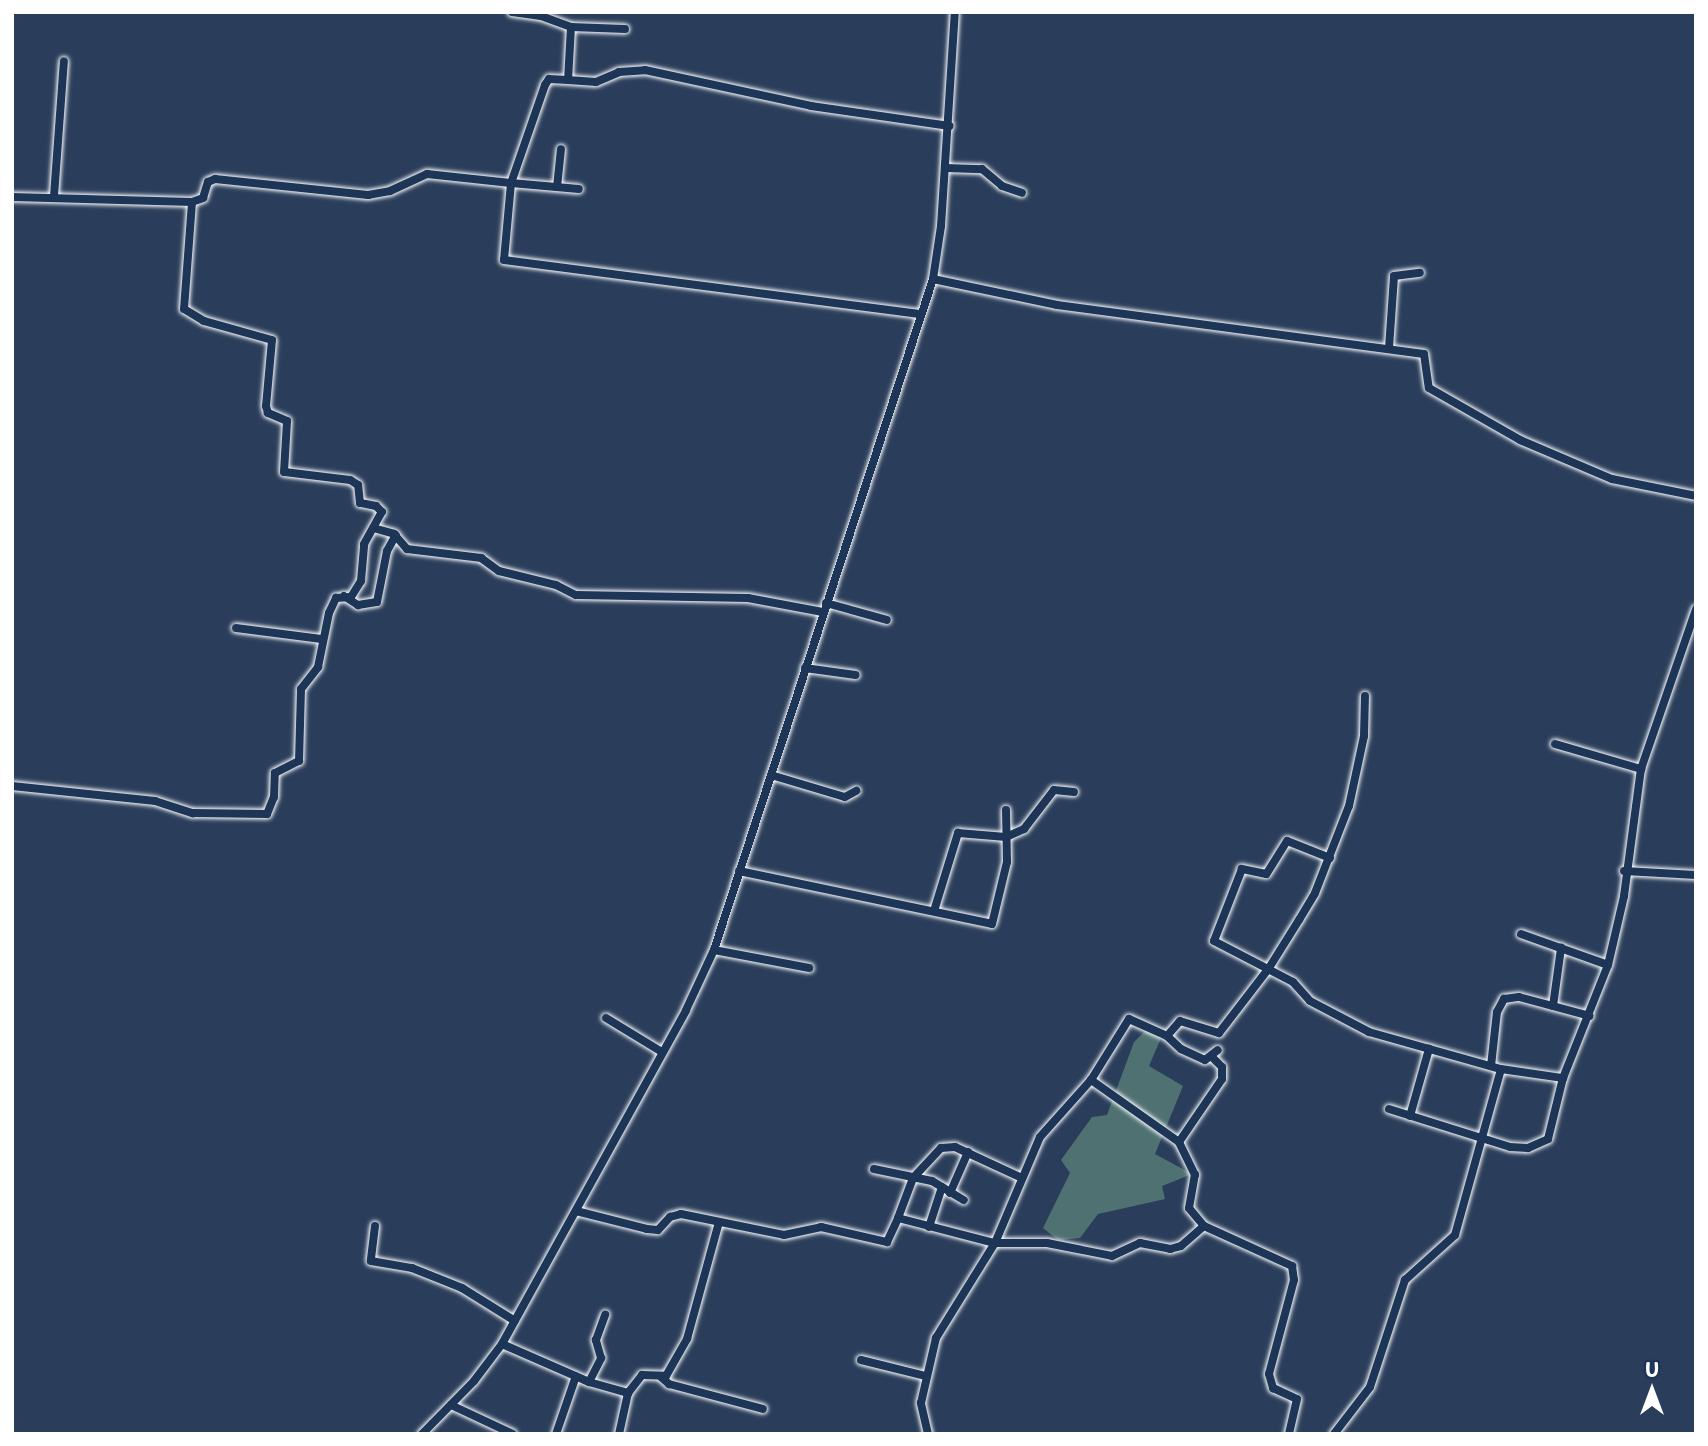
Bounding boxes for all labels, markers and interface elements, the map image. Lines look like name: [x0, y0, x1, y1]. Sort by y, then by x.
north arrow: [1617, 1355, 1687, 1425]
text: U: [1645, 1355, 1659, 1383]

